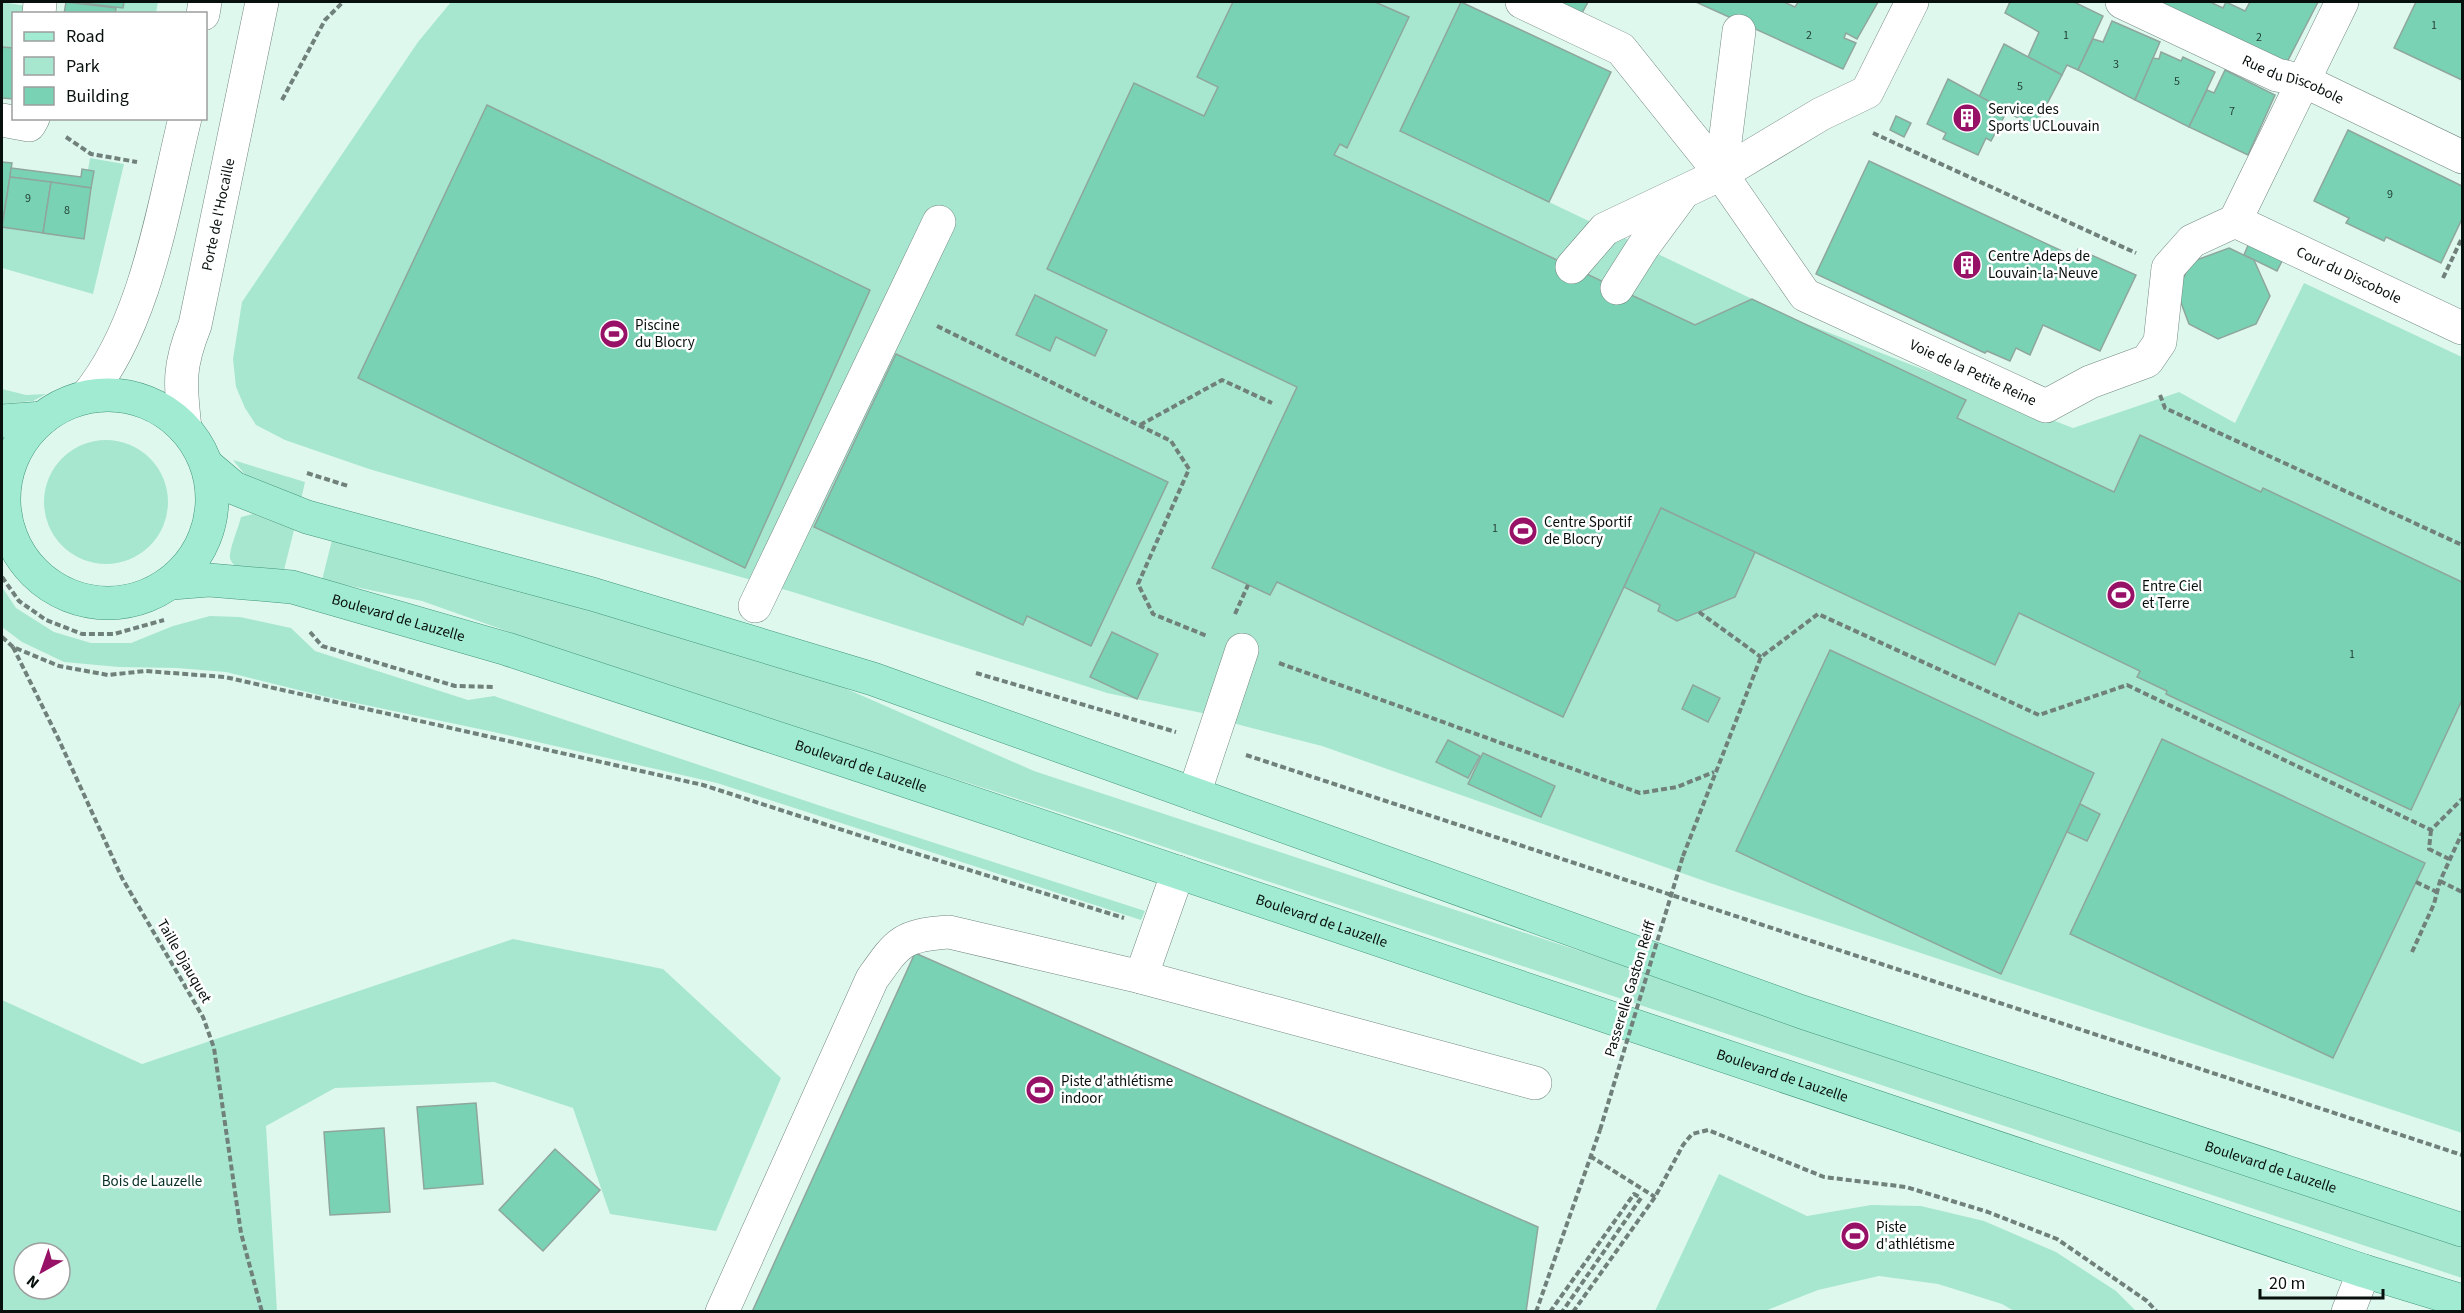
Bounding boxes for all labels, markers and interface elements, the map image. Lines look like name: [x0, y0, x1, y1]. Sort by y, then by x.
legend: [12, 12, 207, 120]
house number: 1: [2431, 17, 2437, 34]
text: Road: [66, 24, 105, 49]
house number: 2: [1806, 27, 1812, 44]
house number: 1: [2063, 27, 2069, 44]
house number: 2: [2256, 29, 2262, 46]
street label: Rue du Discobole: [2239, 50, 2347, 109]
text: Park: [66, 54, 100, 79]
house number: 3: [2113, 56, 2119, 73]
house number: 5: [2174, 73, 2180, 90]
house number: 5: [2017, 78, 2023, 95]
text: Building: [66, 84, 129, 109]
place label: Service des Sports UCLouvain: [1988, 99, 2100, 137]
building icon: Service des Sports UCLouvain: [1951, 102, 1983, 134]
house number: 7: [2229, 103, 2235, 120]
street label: Porte de l'Hocaille: [196, 156, 240, 272]
house number: 9: [2387, 186, 2393, 203]
house number: 9: [25, 190, 31, 207]
house number: 8: [64, 202, 70, 219]
street label: Cour du Discobole: [2293, 241, 2405, 309]
place label: Centre Adeps de Louvain-la-Neuve: [1988, 246, 2098, 284]
building icon: Centre Adeps de Louvain-la-Neuve: [1951, 249, 1983, 281]
place label: Piscine du Blocry: [635, 315, 695, 353]
sports icon: Piscine du Blocry: [598, 318, 630, 350]
street label: Voie de la Petite Reine: [1906, 334, 2040, 411]
place label: Centre Sportif de Blocry: [1544, 512, 1632, 550]
sports icon: Centre Sportif de Blocry: [1507, 515, 1539, 547]
house number: 1: [1492, 520, 1498, 537]
place label: Entre Ciel et Terre: [2142, 576, 2202, 614]
sports icon: Entre Ciel et Terre: [2105, 579, 2137, 611]
street label: Boulevard de Lauzelle: [329, 588, 467, 647]
house number: 1: [2349, 646, 2355, 663]
street label: Boulevard de Lauzelle: [792, 734, 930, 798]
street label: Boulevard de Lauzelle: [1253, 889, 1390, 952]
street label: Taille Djauquet: [151, 915, 217, 1007]
street label: Passerelle Gaston Reiff: [1599, 917, 1661, 1060]
street label: Boulevard de Lauzelle: [1714, 1044, 1851, 1107]
place label: Piste d'athlétisme indoor: [1061, 1071, 1173, 1109]
sports icon: Piste d'athlétisme indoor: [1024, 1074, 1056, 1106]
street label: Boulevard de Lauzelle: [2202, 1135, 2340, 1198]
park label: Bois de Lauzelle: [102, 1171, 202, 1192]
place label: Piste d'athlétisme: [1876, 1217, 1955, 1255]
sports icon: Piste d'athlétisme: [1839, 1220, 1871, 1252]
north arrow: [12, 1241, 72, 1301]
scale bar: [2260, 1262, 2383, 1300]
text: N: [22, 1270, 44, 1294]
text: 20 m: [2269, 1271, 2305, 1296]

